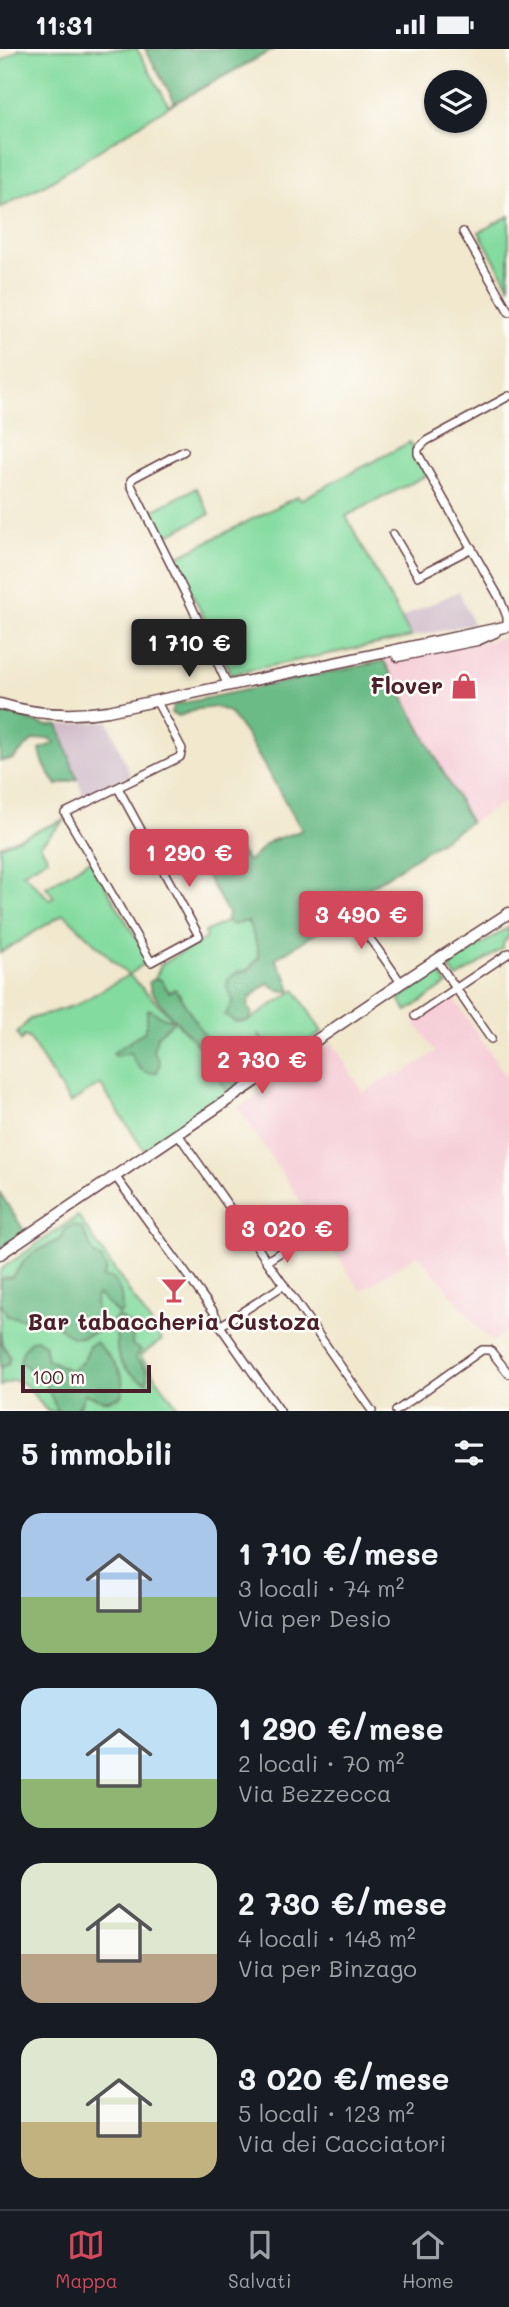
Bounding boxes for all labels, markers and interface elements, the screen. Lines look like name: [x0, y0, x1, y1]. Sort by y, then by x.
text: 11:31: [35, 8, 93, 42]
map controls: [424, 70, 487, 133]
button: layers: [424, 70, 487, 133]
pin: 1 710 €: [124, 619, 254, 679]
text: 1 710 €: [147, 627, 231, 657]
place label: Flover: [370, 670, 443, 700]
shop icon: Flover: [449, 671, 479, 701]
pin: 1 290 €: [124, 829, 254, 889]
text: 1 290 €: [146, 837, 232, 867]
pin: 3 490 €: [296, 891, 426, 951]
text: 3 490 €: [315, 899, 407, 929]
pin: 2 730 €: [197, 1037, 327, 1096]
text: 2 730 €: [217, 1044, 307, 1074]
pin: 3 020 €: [222, 1205, 352, 1265]
text: 3 020 €: [241, 1213, 333, 1243]
bar icon: Bar tabaccheria Custoza: [159, 1275, 189, 1305]
place label: Bar tabaccheria Custoza: [28, 1306, 320, 1336]
scale bar: [21, 1362, 150, 1394]
text: 100 m: [32, 1364, 85, 1389]
text: 5 immobili: [21, 1433, 173, 1473]
icon: filters: [450, 1434, 488, 1472]
text: 1 710 €/mese: [238, 1533, 439, 1573]
icon: home: [77, 1541, 161, 1625]
text: 3 locali · 74 m²: [238, 1573, 404, 1603]
text: Via per Desio: [238, 1603, 391, 1633]
text: 1 290 €/mese: [238, 1708, 444, 1748]
icon: home: [77, 1716, 161, 1800]
text: 2 locali · 70 m²: [238, 1748, 404, 1778]
text: Via Bezzecca: [238, 1778, 391, 1808]
text: 2 730 €/mese: [238, 1883, 447, 1923]
icon: home: [77, 1891, 161, 1975]
text: 4 locali · 148 m²: [238, 1923, 416, 1953]
text: Via per Binzago: [238, 1953, 417, 1983]
text: 3 020 €/mese: [238, 2058, 450, 2098]
icon: home: [77, 2066, 161, 2150]
text: 5 locali · 123 m²: [238, 2098, 415, 2128]
text: Via dei Cacciatori: [238, 2128, 446, 2158]
tab: Mappa: [55, 2226, 118, 2293]
tab: Salvati: [228, 2226, 291, 2293]
tab: Home: [402, 2226, 454, 2293]

